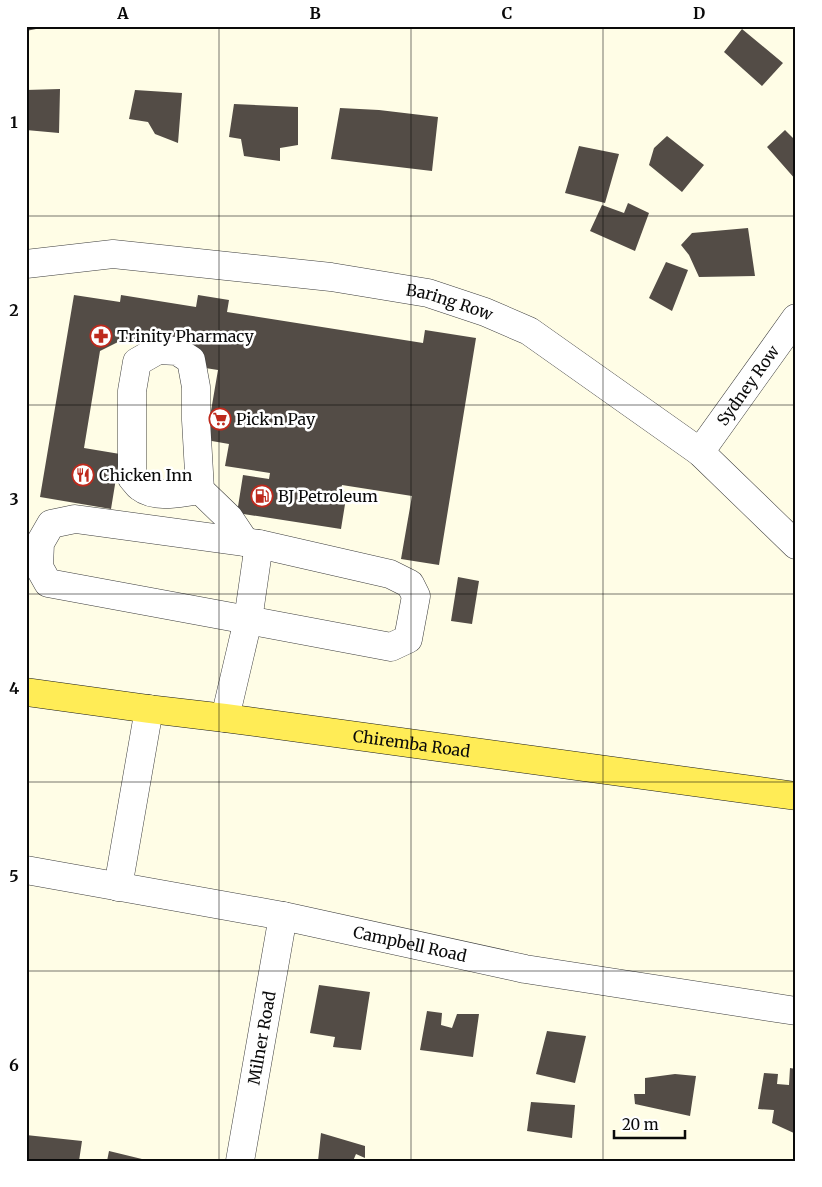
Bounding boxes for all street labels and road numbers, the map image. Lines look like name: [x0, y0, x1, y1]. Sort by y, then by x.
street label: Baring Row: [405, 280, 497, 324]
street label: Sydney Row: [712, 341, 784, 429]
street label: Chiremba Road: [352, 726, 472, 761]
street label: Campbell Road: [351, 922, 469, 966]
street label: Milner Road: [244, 989, 280, 1086]

